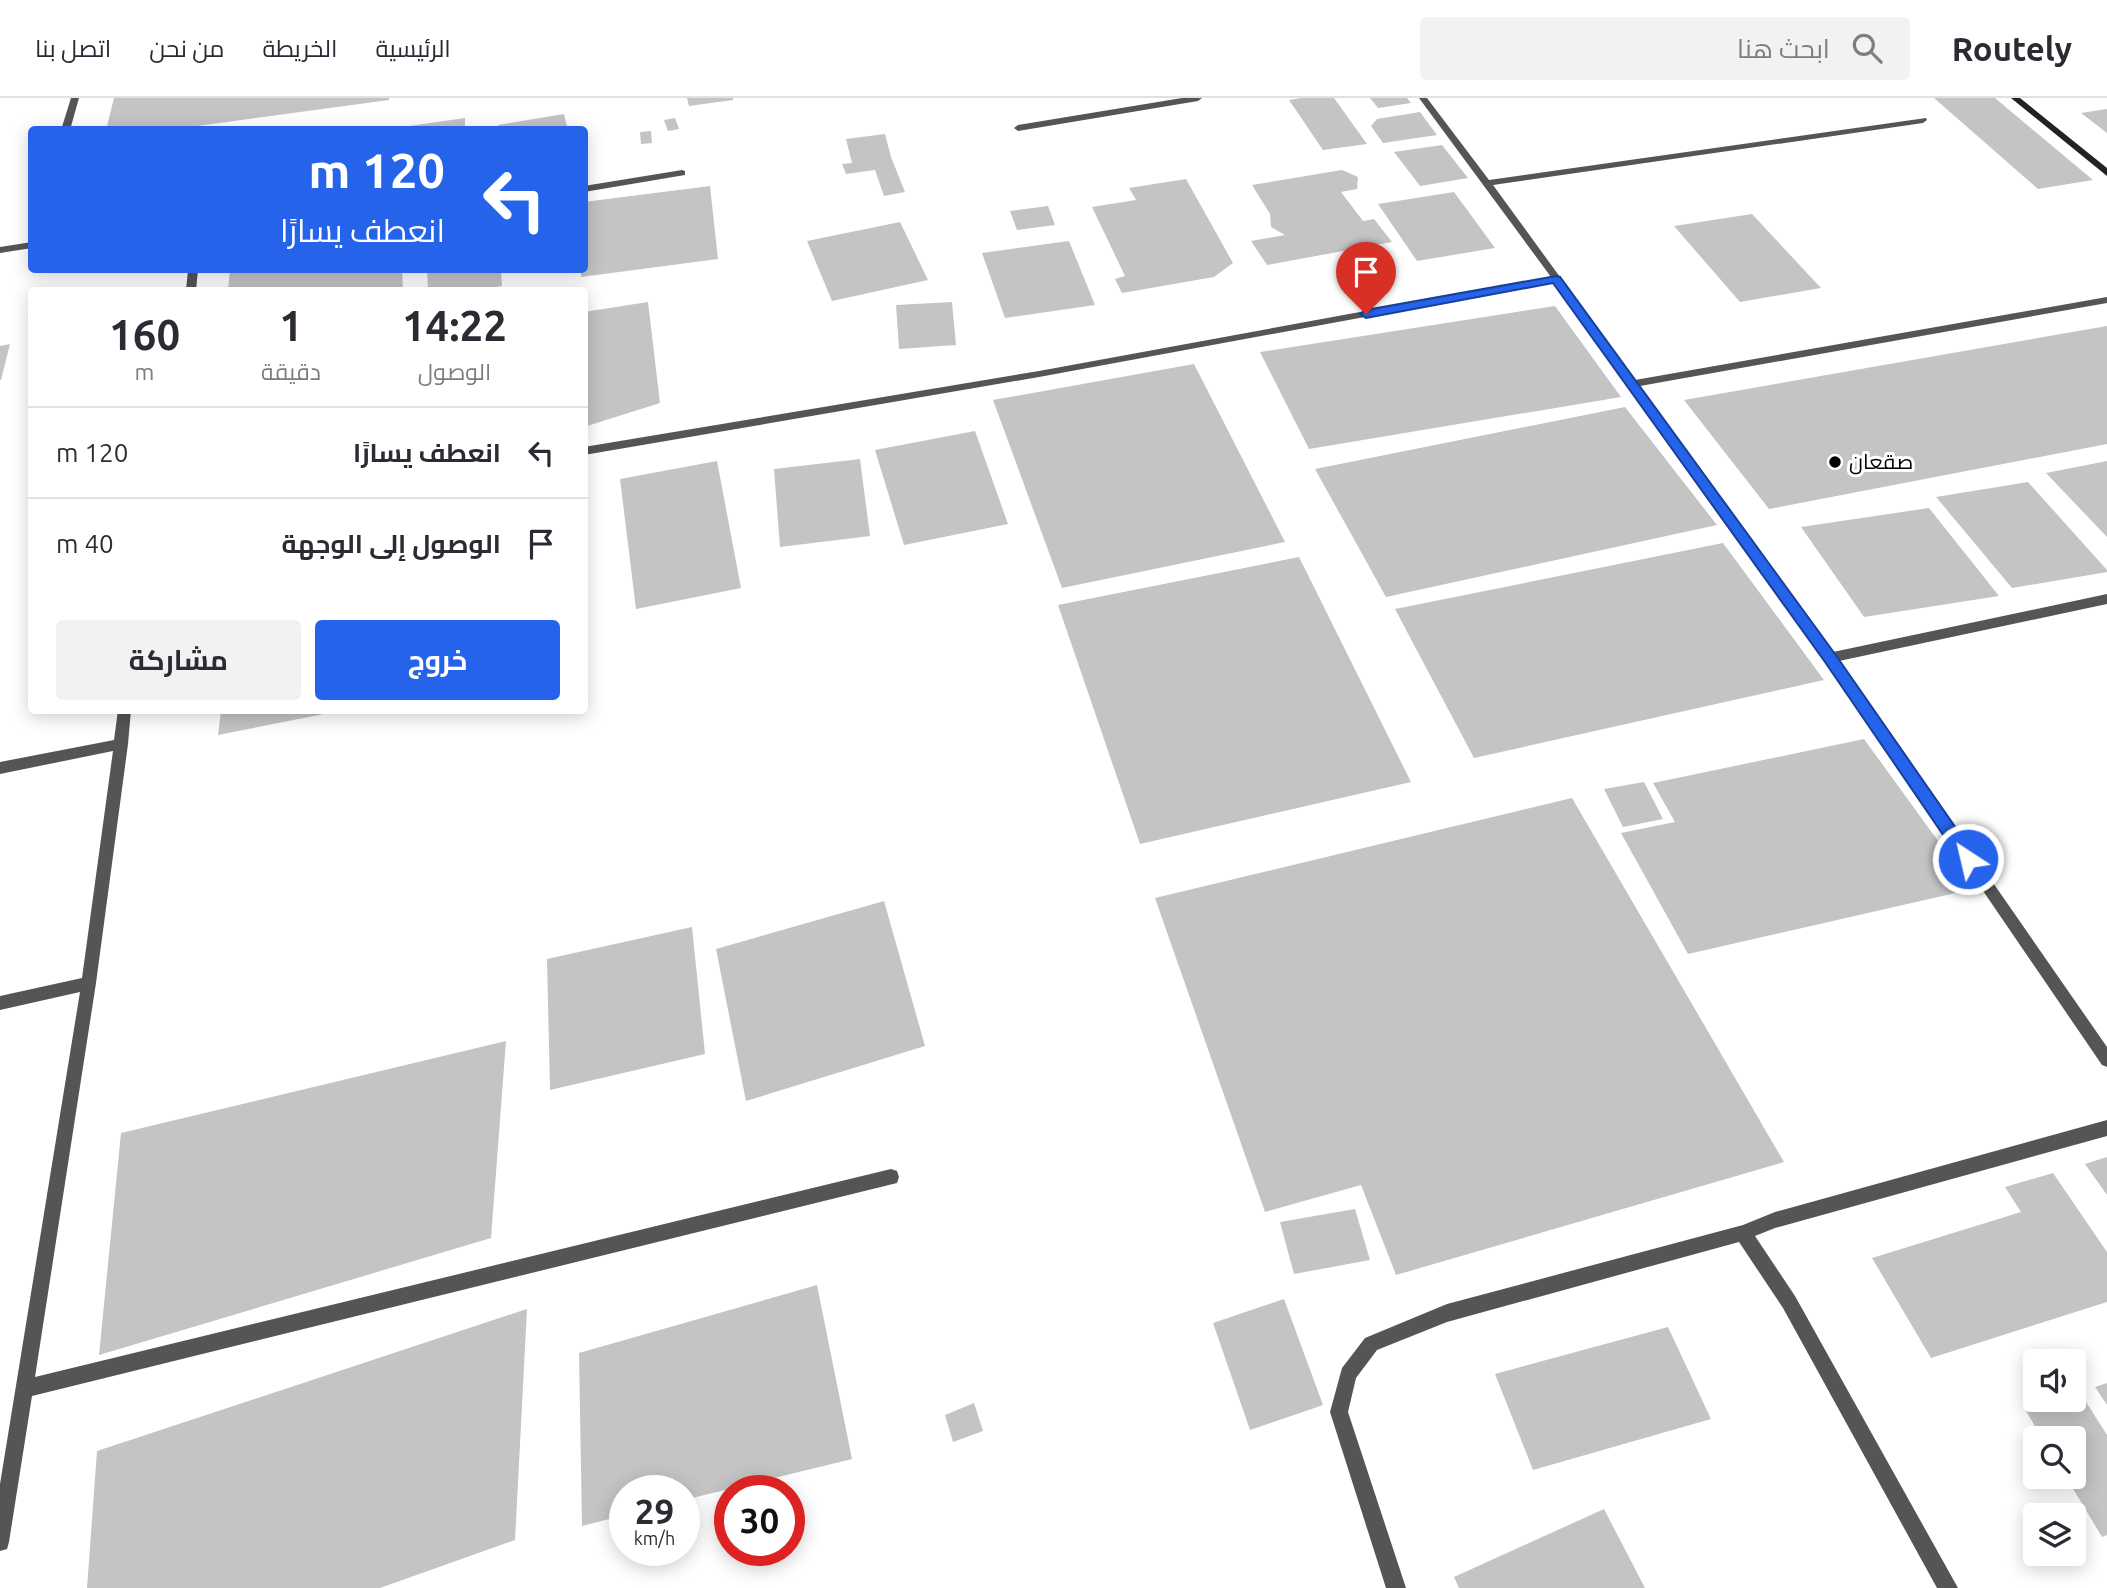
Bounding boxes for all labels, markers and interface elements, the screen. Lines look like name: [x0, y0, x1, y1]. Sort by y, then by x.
search box: [1420, 17, 1910, 80]
icon: search: [1848, 29, 1886, 67]
text: Routely: [1952, 30, 2072, 67]
text: ابحث هنا: [1737, 34, 1830, 63]
text: اتصل بنا: [35, 35, 111, 62]
text: من نحن: [149, 35, 225, 62]
text: الخريطة: [263, 35, 337, 62]
text: الرئيسية: [375, 35, 451, 62]
text: 120 m: [308, 142, 445, 197]
icon: left: [469, 154, 560, 245]
text: انعطف يسارًا: [280, 212, 445, 248]
pin: [1336, 242, 1396, 314]
icon: arrive: [1347, 253, 1385, 291]
text: 1: [279, 302, 303, 349]
text: 14:22: [402, 302, 507, 349]
text: 160: [109, 311, 180, 358]
text: m: [135, 359, 154, 384]
text: دقيقة: [261, 359, 321, 384]
text: الوصول: [418, 359, 491, 384]
icon: left: [522, 434, 560, 472]
text: 120 m: [56, 438, 128, 467]
text: انعطف يسارًا: [353, 438, 501, 467]
place label: صقعان: [1849, 449, 1913, 475]
marker: صقعان: [1827, 454, 1843, 470]
icon: arrive: [522, 525, 560, 563]
text: 40 m: [56, 529, 114, 558]
text: الوصول إلى الوجهة: [282, 529, 501, 558]
button: مشاركة: [56, 620, 301, 700]
button: خروج: [315, 620, 560, 700]
position arrow: [1931, 822, 2005, 896]
map controls: [2023, 1349, 2086, 1566]
button: sound: [2023, 1349, 2086, 1412]
button: search: [2023, 1426, 2086, 1489]
speed limit sign: 30: [714, 1475, 805, 1566]
text: 29: [635, 1491, 674, 1531]
button: layers: [2023, 1503, 2086, 1566]
text: km/h: [634, 1528, 675, 1548]

